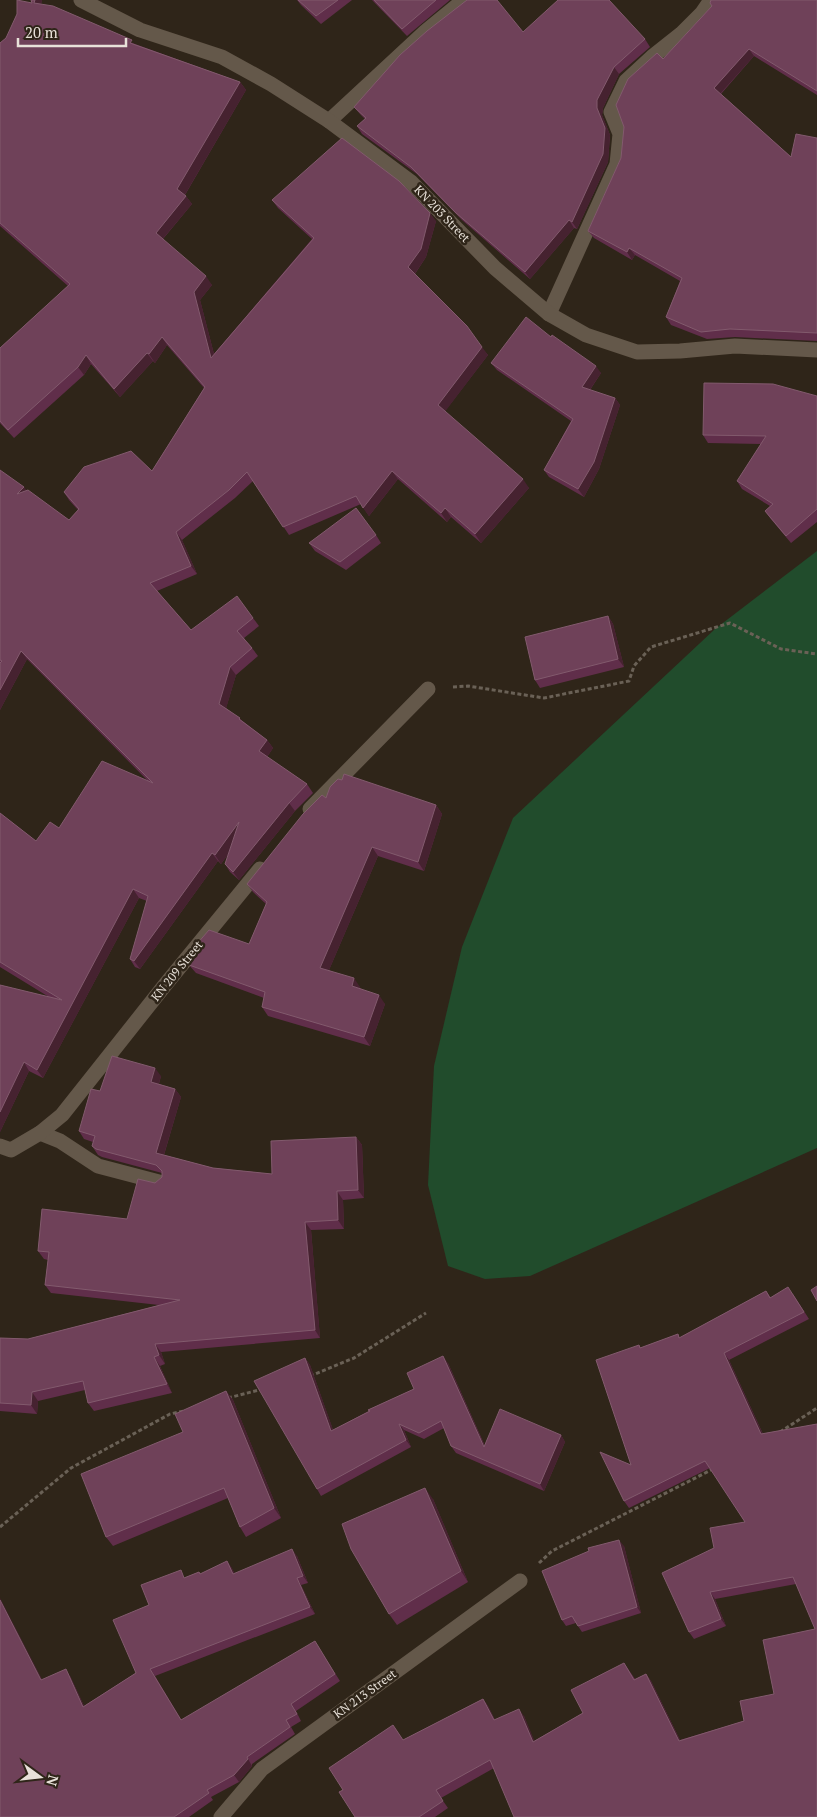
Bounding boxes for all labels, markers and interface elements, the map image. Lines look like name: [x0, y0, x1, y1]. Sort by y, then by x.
scale bar: [18, 15, 125, 47]
text: 20 m: [25, 22, 58, 42]
street label: KN 203 Street: [411, 182, 474, 246]
street label: KN 209 Street: [148, 937, 206, 1004]
street label: KN 213 Street: [331, 1666, 399, 1721]
north arrow: [15, 1752, 65, 1802]
text: N: [42, 1773, 64, 1788]

